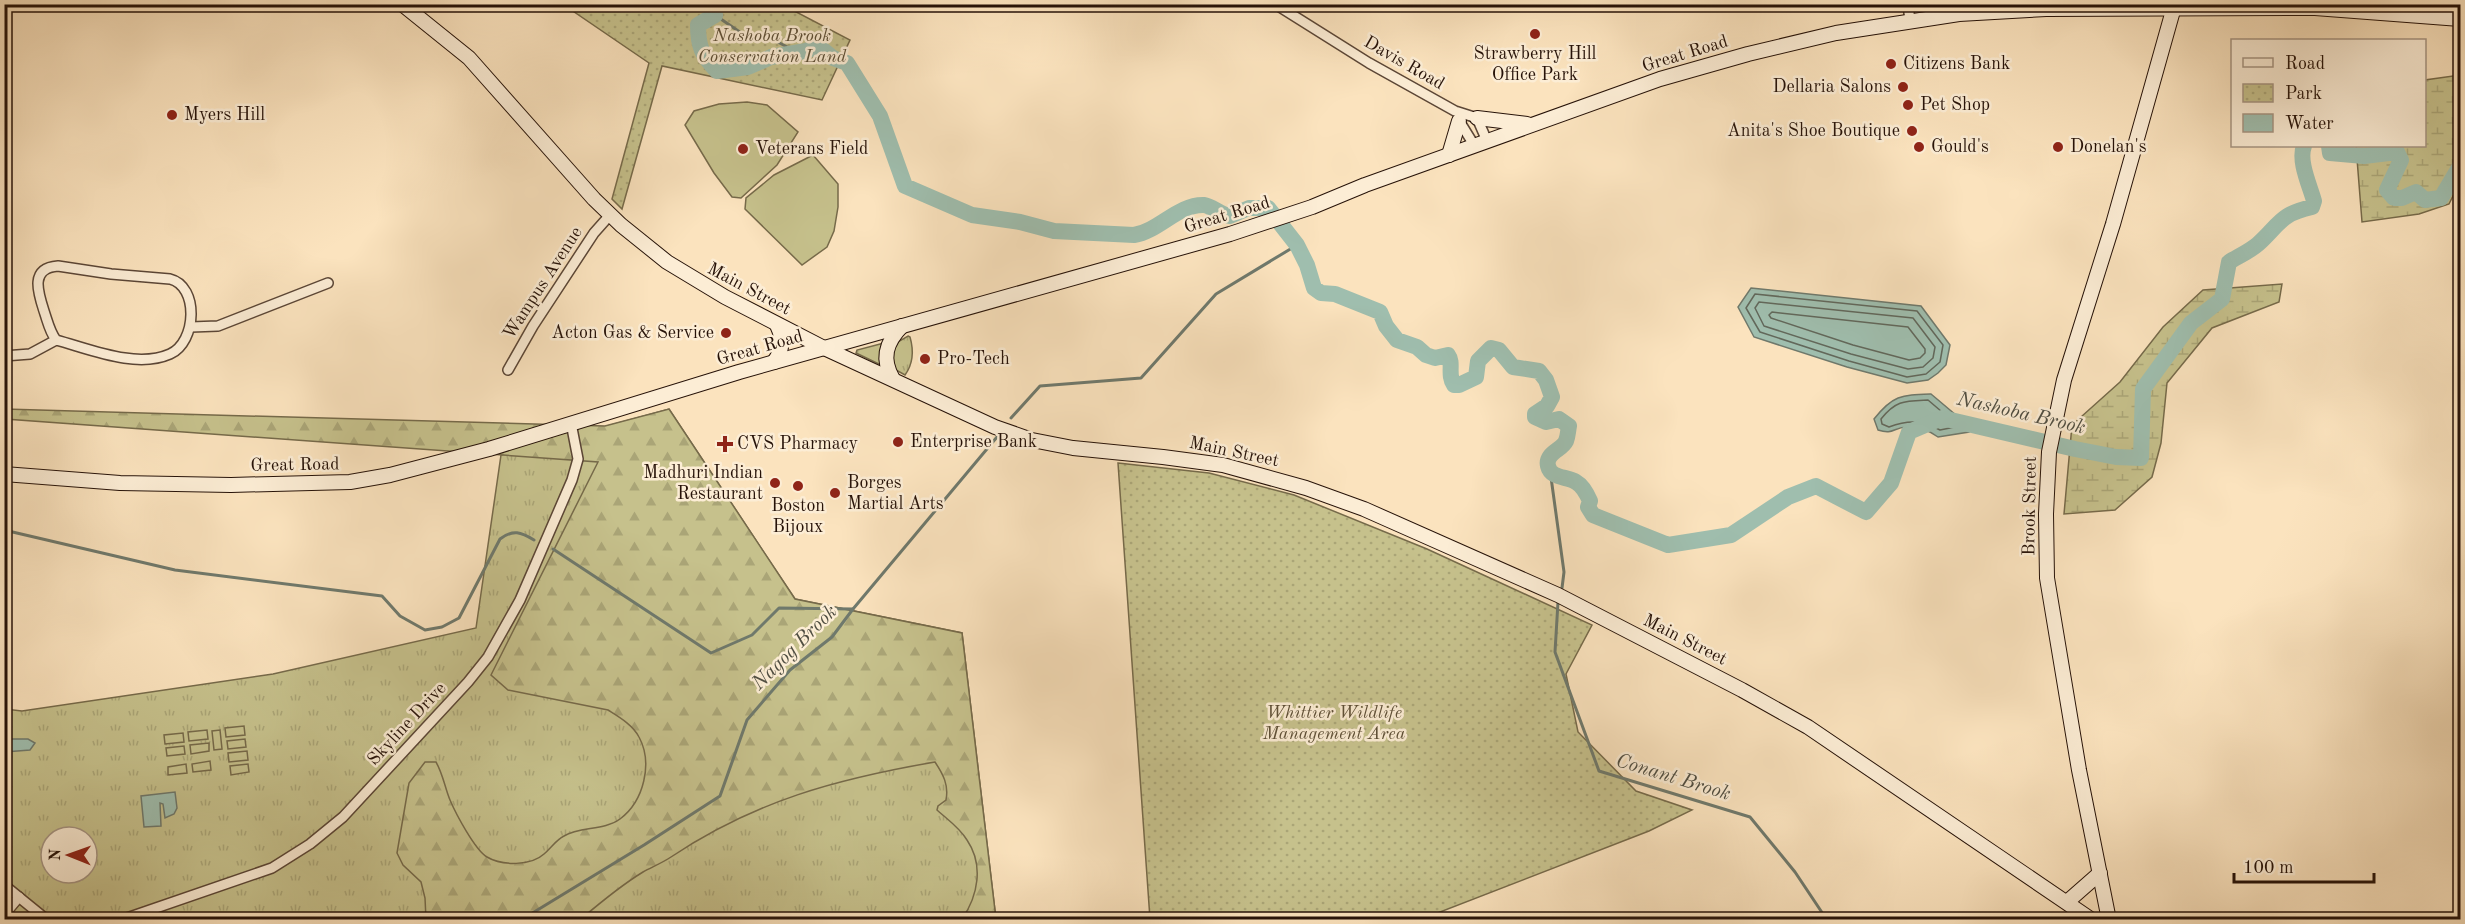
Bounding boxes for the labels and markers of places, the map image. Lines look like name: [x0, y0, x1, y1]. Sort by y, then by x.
marker: Strawberry Hill Office Park: [1528, 27, 1542, 41]
place label: Strawberry Hill Office Park: [1474, 45, 1597, 84]
place label: Citizens Bank: [1903, 55, 2010, 73]
marker: Citizens Bank: [1884, 57, 1898, 71]
place label: Dellaria Salons: [1773, 78, 1891, 96]
marker: Dellaria Salons: [1896, 80, 1910, 94]
place label: Pet Shop: [1920, 96, 1990, 114]
marker: Pet Shop: [1901, 98, 1915, 112]
place label: Myers Hill: [184, 106, 265, 124]
marker: Myers Hill: [165, 108, 179, 122]
place label: Anita's Shoe Boutique: [1727, 122, 1900, 140]
marker: Anita's Shoe Boutique: [1905, 124, 1919, 138]
place label: Gould's: [1931, 138, 1989, 156]
place label: Donelan's: [2070, 138, 2147, 156]
place label: Veterans Field: [755, 140, 868, 158]
marker: Gould's: [1912, 140, 1926, 154]
marker: Donelan's: [2051, 140, 2065, 154]
marker: Veterans Field: [736, 142, 750, 156]
place label: Acton Gas & Service: [551, 324, 714, 342]
marker: Acton Gas & Service: [719, 326, 733, 340]
place label: Pro-Tech: [937, 350, 1010, 368]
marker: Pro-Tech: [918, 352, 932, 366]
place label: Enterprise Bank: [910, 433, 1037, 451]
place label: CVS Pharmacy: [737, 435, 858, 453]
marker: Enterprise Bank: [891, 435, 905, 449]
marker: CVS Pharmacy: [718, 437, 732, 451]
place label: Madhuri Indian Restaurant: [643, 464, 763, 503]
place label: Borges Martial Arts: [847, 474, 944, 513]
marker: Madhuri Indian Restaurant: [768, 476, 782, 490]
marker: Boston Bijoux: [791, 479, 805, 493]
marker: Borges Martial Arts: [828, 486, 842, 500]
place label: Boston Bijoux: [771, 497, 825, 536]

